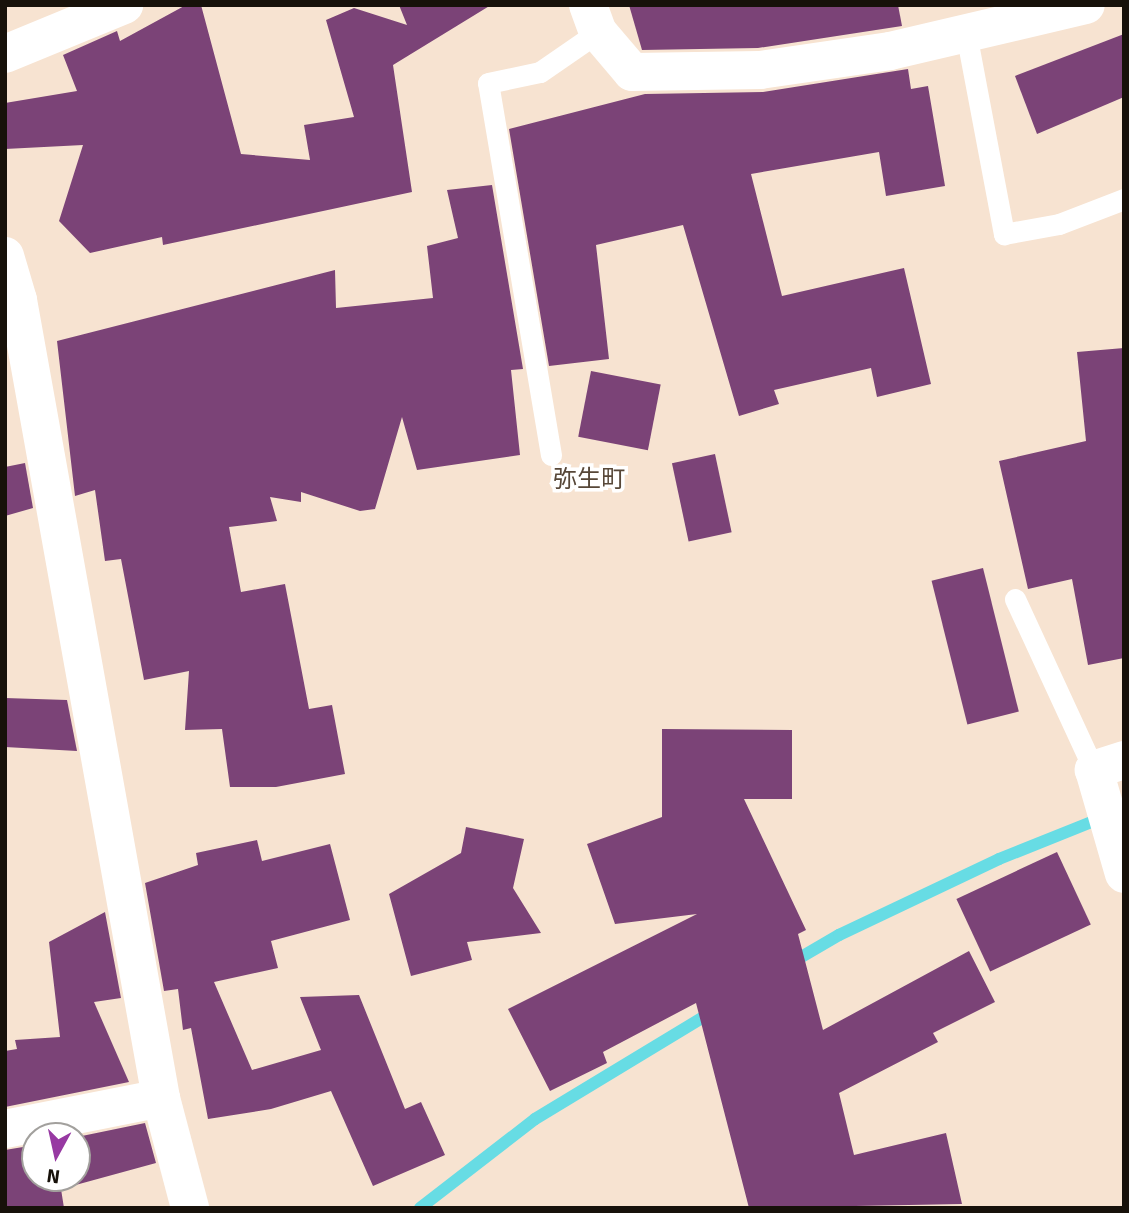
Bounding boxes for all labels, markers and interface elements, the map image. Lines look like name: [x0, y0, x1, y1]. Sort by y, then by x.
district label: 弥生町: [553, 466, 625, 494]
north arrow: [21, 1122, 91, 1192]
text: N: [45, 1163, 62, 1189]

